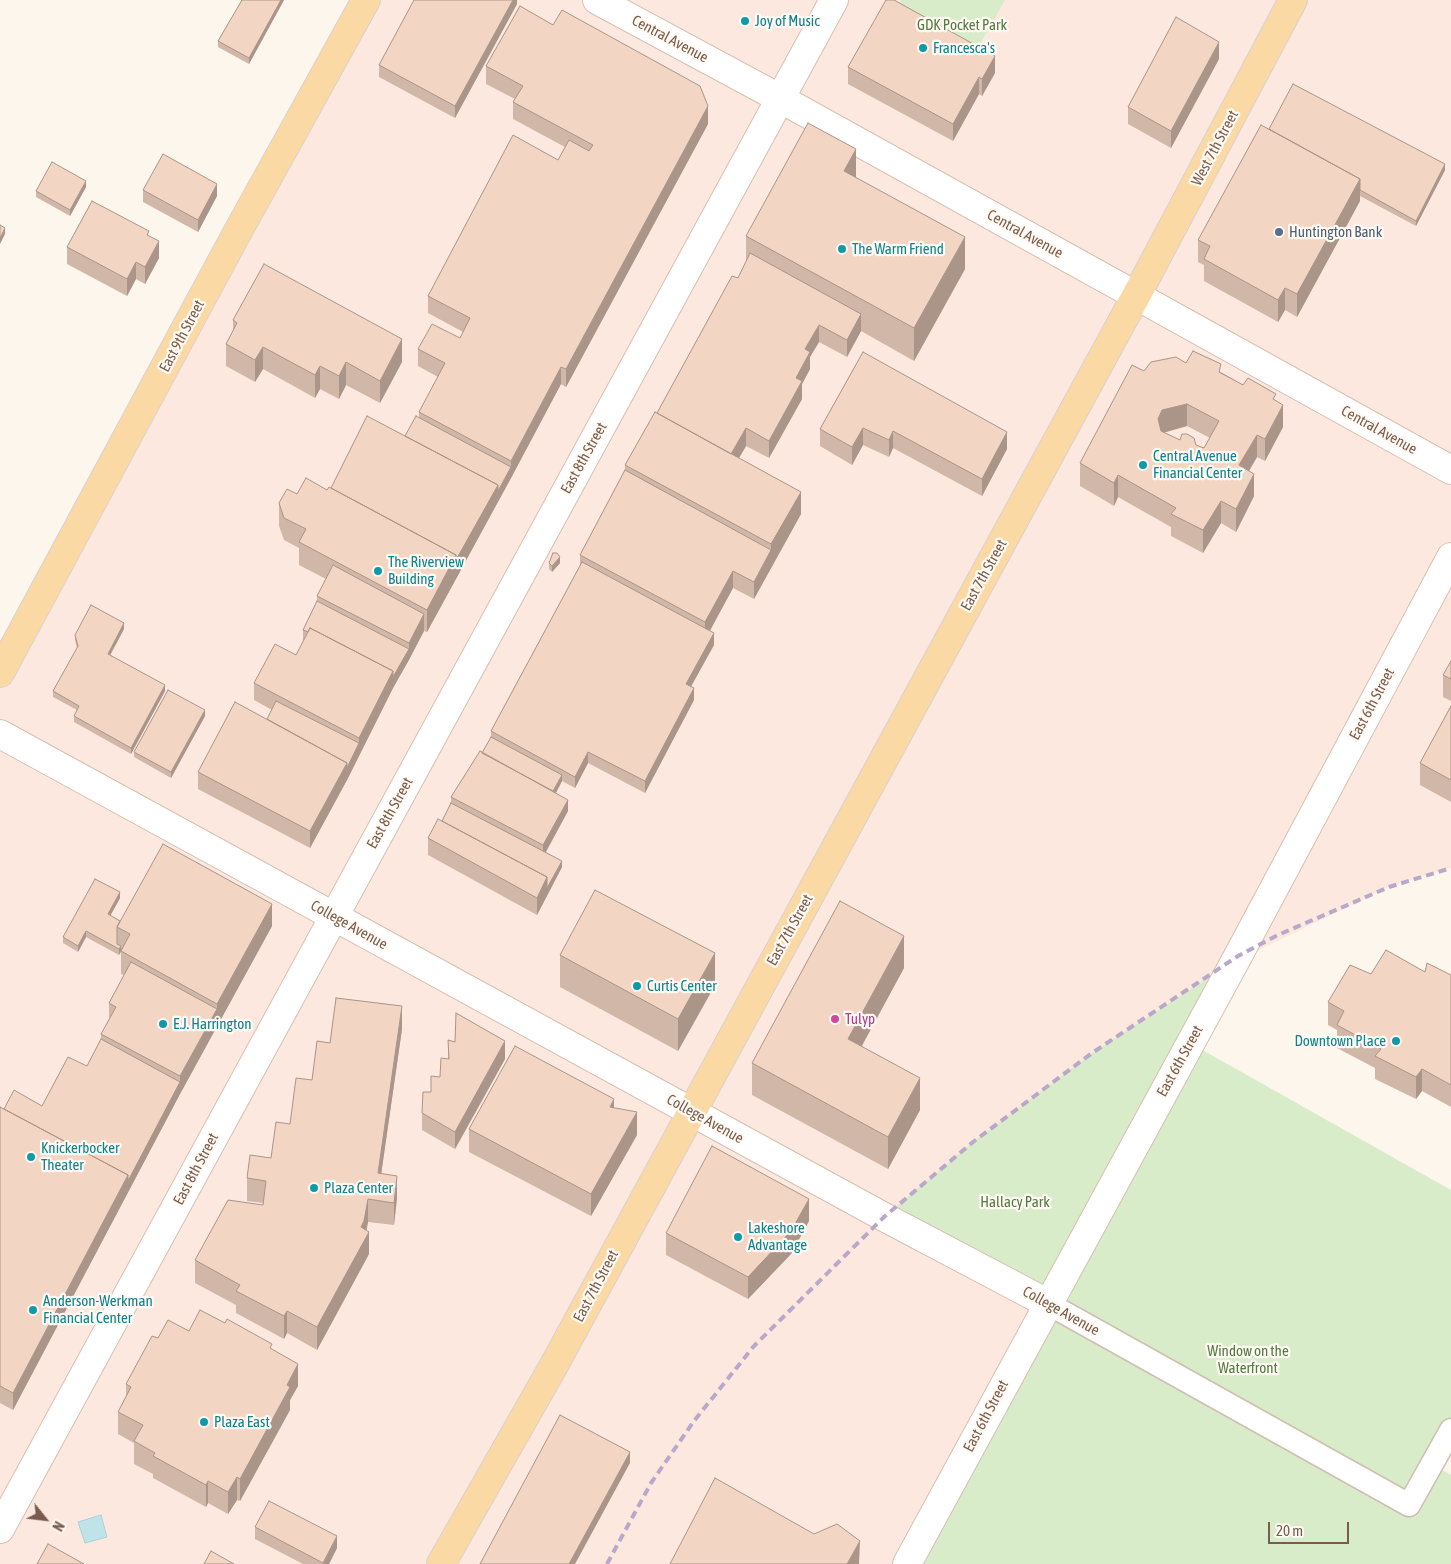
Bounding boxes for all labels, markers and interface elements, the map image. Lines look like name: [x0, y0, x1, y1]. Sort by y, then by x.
street label: Central Avenue: [629, 11, 711, 67]
place label: Joy of Music: [755, 12, 820, 30]
marker: Joy of Music: [739, 15, 751, 27]
park label: GDK Pocket Park: [917, 16, 1007, 34]
place label: Francesca's: [933, 39, 995, 57]
marker: Francesca's: [917, 42, 929, 54]
street label: West 7th Street: [1188, 107, 1242, 189]
street label: Central Avenue: [984, 206, 1066, 262]
place label: Huntington Bank: [1289, 223, 1382, 241]
marker: Huntington Bank: [1273, 226, 1285, 238]
place label: The Warm Friend: [852, 240, 944, 258]
marker: The Warm Friend: [836, 243, 848, 255]
street label: East 9th Street: [156, 297, 208, 375]
street label: Central Avenue: [1338, 402, 1420, 458]
street label: East 8th Street: [557, 419, 611, 497]
place label: Central Avenue Financial Center: [1153, 447, 1242, 482]
marker: Central Avenue Financial Center: [1137, 459, 1149, 471]
street label: East 7th Street: [957, 536, 1011, 614]
place label: The Riverview Building: [388, 553, 464, 588]
marker: The Riverview Building: [372, 565, 384, 577]
street label: East 6th Street: [1346, 665, 1398, 743]
street label: East 8th Street: [363, 774, 417, 852]
street label: East 7th Street: [763, 891, 817, 969]
street label: College Avenue: [307, 897, 391, 953]
place label: Curtis Center: [647, 977, 717, 995]
marker: Curtis Center: [631, 980, 643, 992]
place label: Tulyp: [845, 1010, 875, 1028]
marker: Tulyp: [829, 1013, 841, 1025]
place label: E.J. Harrington: [173, 1015, 251, 1033]
marker: E.J. Harrington: [157, 1018, 169, 1030]
street label: East 6th Street: [1153, 1022, 1207, 1100]
place label: Downtown Place: [1294, 1032, 1386, 1050]
marker: Downtown Place: [1390, 1035, 1402, 1047]
street label: College Avenue: [663, 1091, 747, 1147]
street label: East 8th Street: [170, 1130, 222, 1208]
place label: Knickerbocker Theater: [41, 1139, 119, 1174]
marker: Knickerbocker Theater: [25, 1151, 37, 1163]
place label: Plaza Center: [324, 1179, 393, 1197]
marker: Plaza Center: [308, 1182, 320, 1194]
park label: Hallacy Park: [980, 1193, 1050, 1211]
place label: Lakeshore Advantage: [748, 1219, 807, 1254]
marker: Lakeshore Advantage: [732, 1231, 744, 1243]
street label: East 7th Street: [570, 1247, 622, 1325]
street label: College Avenue: [1019, 1283, 1103, 1339]
place label: Anderson-Werkman Financial Center: [43, 1292, 153, 1327]
marker: Anderson-Werkman Financial Center: [27, 1304, 39, 1316]
park label: Window on the Waterfront: [1207, 1342, 1289, 1377]
street label: East 6th Street: [960, 1377, 1012, 1455]
place label: Plaza East: [214, 1413, 270, 1431]
marker: Plaza East: [198, 1416, 210, 1428]
north arrow: [20, 1494, 70, 1544]
scale bar: [1271, 1512, 1352, 1544]
text: N: [49, 1519, 67, 1534]
text: 20 m: [1276, 1522, 1303, 1539]

